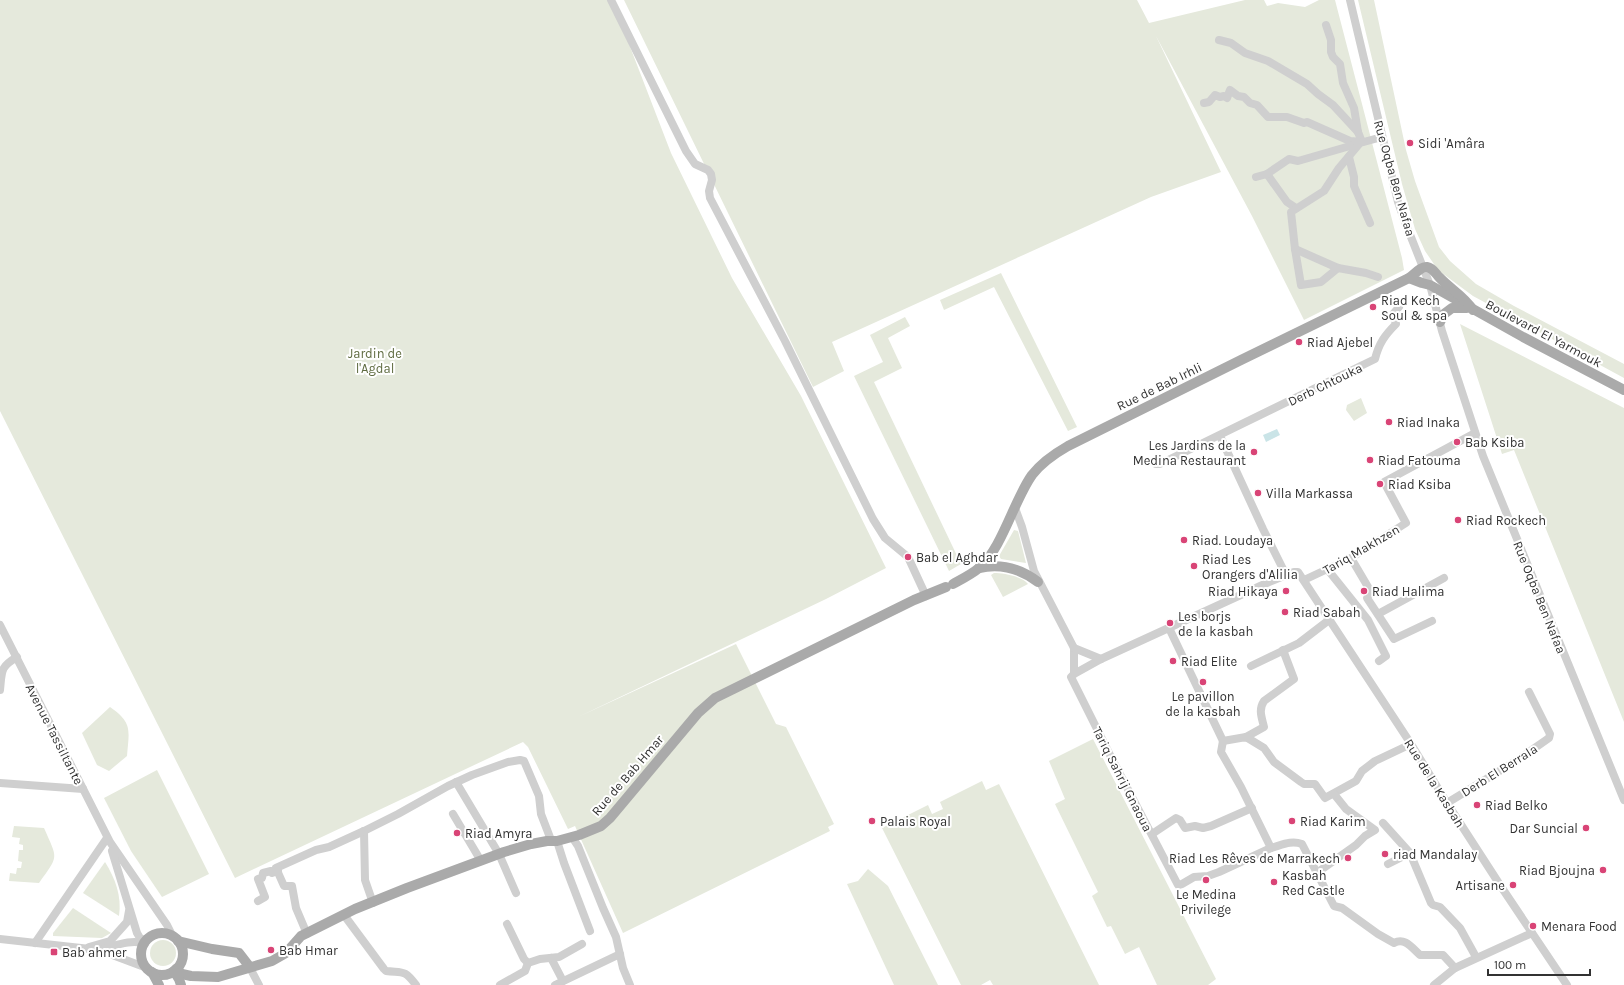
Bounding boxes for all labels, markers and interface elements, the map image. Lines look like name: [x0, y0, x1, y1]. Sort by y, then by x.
street label: Rue Oqba Ben Nafaa: [1370, 118, 1418, 238]
place label: Sidi 'Amâra: [1418, 136, 1485, 151]
marker: Sidi 'Amâra: [1405, 138, 1415, 148]
place label: Riad Kech Soul & spa: [1381, 293, 1447, 323]
street label: Boulevard El Yarmouk: [1483, 296, 1604, 370]
marker: Riad Kech Soul & spa: [1368, 302, 1378, 312]
place label: Riad Ajebel: [1307, 335, 1373, 350]
marker: Riad Ajebel: [1294, 337, 1304, 347]
park label: Jardin de l'Agdal: [348, 346, 402, 376]
street label: Rue de Bab Irhli: [1114, 359, 1204, 414]
street label: Derb Chtouka: [1286, 360, 1365, 409]
place label: Riad Inaka: [1397, 415, 1460, 430]
marker: Riad Inaka: [1384, 417, 1394, 427]
place label: Bab Ksiba: [1465, 435, 1525, 450]
marker: Bab Ksiba: [1452, 437, 1462, 447]
place label: Les Jardins de la Medina Restaurant: [1133, 438, 1246, 468]
marker: Les Jardins de la Medina Restaurant: [1249, 447, 1259, 457]
place label: Riad Fatouma: [1378, 453, 1461, 468]
marker: Riad Fatouma: [1365, 455, 1375, 465]
place label: Riad Ksiba: [1388, 477, 1451, 492]
marker: Riad Ksiba: [1375, 479, 1385, 489]
place label: Villa Markassa: [1266, 486, 1353, 501]
marker: Villa Markassa: [1253, 488, 1263, 498]
place label: Riad Rockech: [1466, 513, 1546, 528]
marker: Riad Rockech: [1453, 515, 1463, 525]
street label: Tariq Makhzen: [1320, 521, 1403, 578]
place label: Riad. Loudaya: [1192, 533, 1273, 548]
marker: Riad. Loudaya: [1179, 535, 1189, 545]
street label: Rue Oqba Ben Nafaa: [1509, 539, 1569, 656]
place label: Bab el Aghdar: [916, 550, 998, 565]
marker: Bab el Aghdar: [903, 552, 913, 562]
place label: Riad Les Orangers d'Alilia: [1202, 552, 1298, 582]
marker: Riad Les Orangers d'Alilia: [1189, 561, 1199, 571]
place label: Riad Hikaya: [1208, 584, 1278, 599]
place label: Riad Halima: [1372, 584, 1444, 599]
marker: Riad Hikaya: [1281, 586, 1291, 596]
marker: Riad Halima: [1359, 586, 1369, 596]
place label: Riad Sabah: [1293, 605, 1361, 620]
marker: Riad Sabah: [1280, 607, 1290, 617]
place label: Les borjs de la kasbah: [1178, 609, 1253, 639]
marker: Les borjs de la kasbah: [1165, 618, 1175, 628]
place label: Riad Elite: [1181, 654, 1237, 669]
marker: Riad Elite: [1168, 656, 1178, 666]
marker: Le pavillon de la kasbah: [1198, 677, 1208, 687]
street label: Avenue Tassiltante: [23, 681, 87, 787]
place label: Le pavillon de la kasbah: [1165, 689, 1241, 719]
street label: Tariq Sahrij Gnaoua: [1089, 724, 1156, 835]
street label: Rue de Bab Hmar: [588, 732, 667, 819]
street label: Rue de la Kasbah: [1401, 736, 1468, 830]
street label: Derb El Berrala: [1458, 741, 1540, 800]
place label: Riad Belko: [1485, 798, 1548, 813]
marker: Riad Belko: [1472, 800, 1482, 810]
place label: Palais Royal: [880, 814, 951, 829]
place label: Riad Karim: [1300, 814, 1366, 829]
marker: Palais Royal: [867, 816, 877, 826]
marker: Riad Karim: [1287, 816, 1297, 826]
place label: Dar Suncial: [1510, 821, 1578, 836]
marker: Dar Suncial: [1581, 823, 1591, 833]
place label: Riad Amyra: [465, 826, 532, 841]
marker: Riad Amyra: [452, 828, 462, 838]
place label: riad Mandalay: [1393, 847, 1477, 862]
marker: riad Mandalay: [1380, 849, 1390, 859]
place label: Riad Les Rêves de Marrakech: [1169, 851, 1340, 866]
marker: Riad Les Rêves de Marrakech: [1343, 853, 1353, 863]
place label: Riad Bjoujna: [1519, 863, 1595, 878]
marker: Riad Bjoujna: [1598, 865, 1608, 875]
place label: Kasbah Red Castle: [1282, 868, 1345, 898]
marker: Le Medina Privilege: [1201, 875, 1211, 885]
marker: Kasbah Red Castle: [1269, 877, 1279, 887]
place label: Artisane: [1456, 878, 1505, 893]
marker: Artisane: [1508, 880, 1518, 890]
place label: Le Medina Privilege: [1176, 887, 1236, 917]
place label: Menara Food: [1541, 919, 1617, 934]
marker: Menara Food: [1528, 921, 1538, 931]
place label: Bab Hmar: [279, 943, 338, 958]
place label: Bab ahmer: [62, 945, 127, 960]
marker: Bab Hmar: [266, 945, 276, 955]
marker: Bab ahmer: [49, 947, 59, 957]
scale bar: [1488, 951, 1590, 977]
text: 100 m: [1494, 958, 1526, 972]

